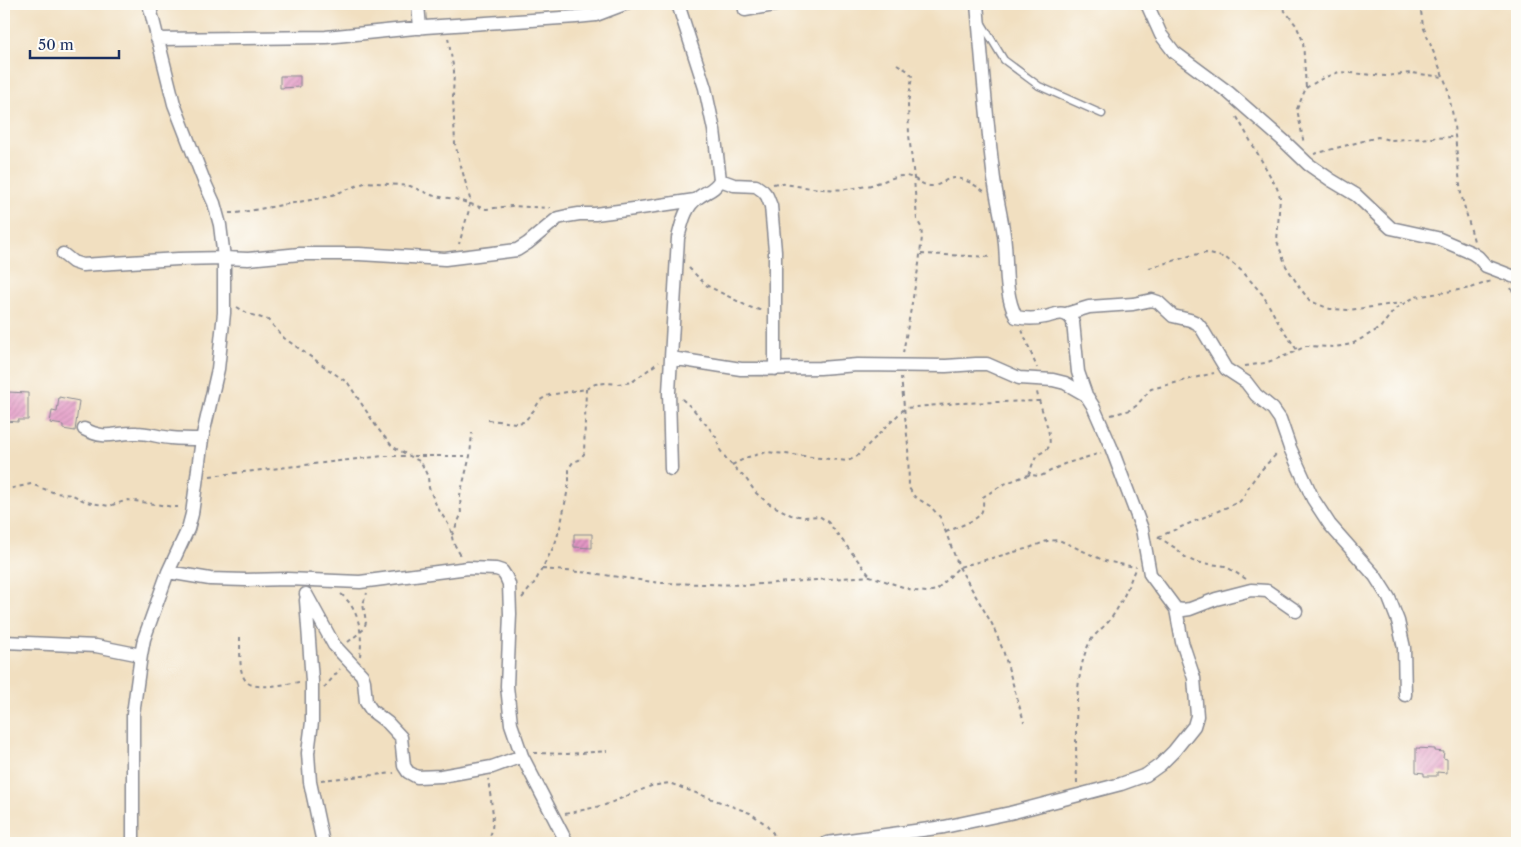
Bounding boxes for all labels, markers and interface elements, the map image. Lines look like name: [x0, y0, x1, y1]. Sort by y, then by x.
scale bar: [30, 28, 119, 60]
text: 50 m: [38, 35, 74, 54]

